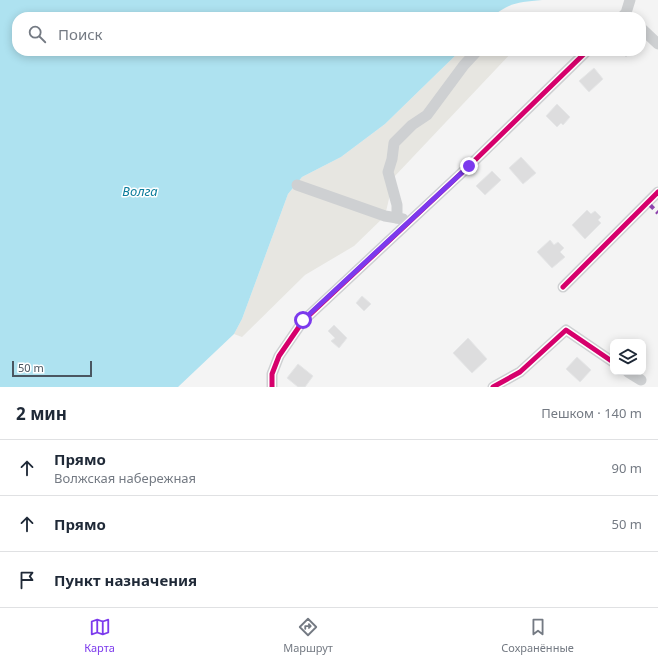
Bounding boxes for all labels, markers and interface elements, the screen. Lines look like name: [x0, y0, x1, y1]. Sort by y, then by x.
search box: [12, 12, 646, 56]
icon: search: [26, 23, 48, 45]
text: Поиск: [58, 24, 103, 44]
route end: [460, 157, 478, 175]
water label: Волга: [122, 182, 158, 200]
route start: [294, 311, 312, 329]
map controls: [610, 339, 646, 375]
button: layers: [610, 339, 646, 375]
scale bar: [12, 359, 92, 378]
text: 50 m: [18, 360, 44, 375]
text: 2 мин: [16, 402, 67, 425]
text: Пешком · 140 m: [541, 404, 642, 422]
text: Прямо: [54, 449, 106, 469]
icon: ahead: [16, 457, 38, 479]
text: 90 m: [612, 459, 642, 477]
text: Волжская набережная: [54, 469, 196, 487]
icon: ahead: [16, 513, 38, 535]
text: Прямо: [54, 514, 106, 534]
text: 50 m: [612, 515, 642, 533]
icon: arrive: [16, 569, 38, 591]
text: Пункт назначения: [54, 570, 197, 590]
tab: Карта: [84, 616, 115, 655]
tab: Маршрут: [283, 616, 333, 655]
tab: Сохранённые: [501, 616, 574, 655]

